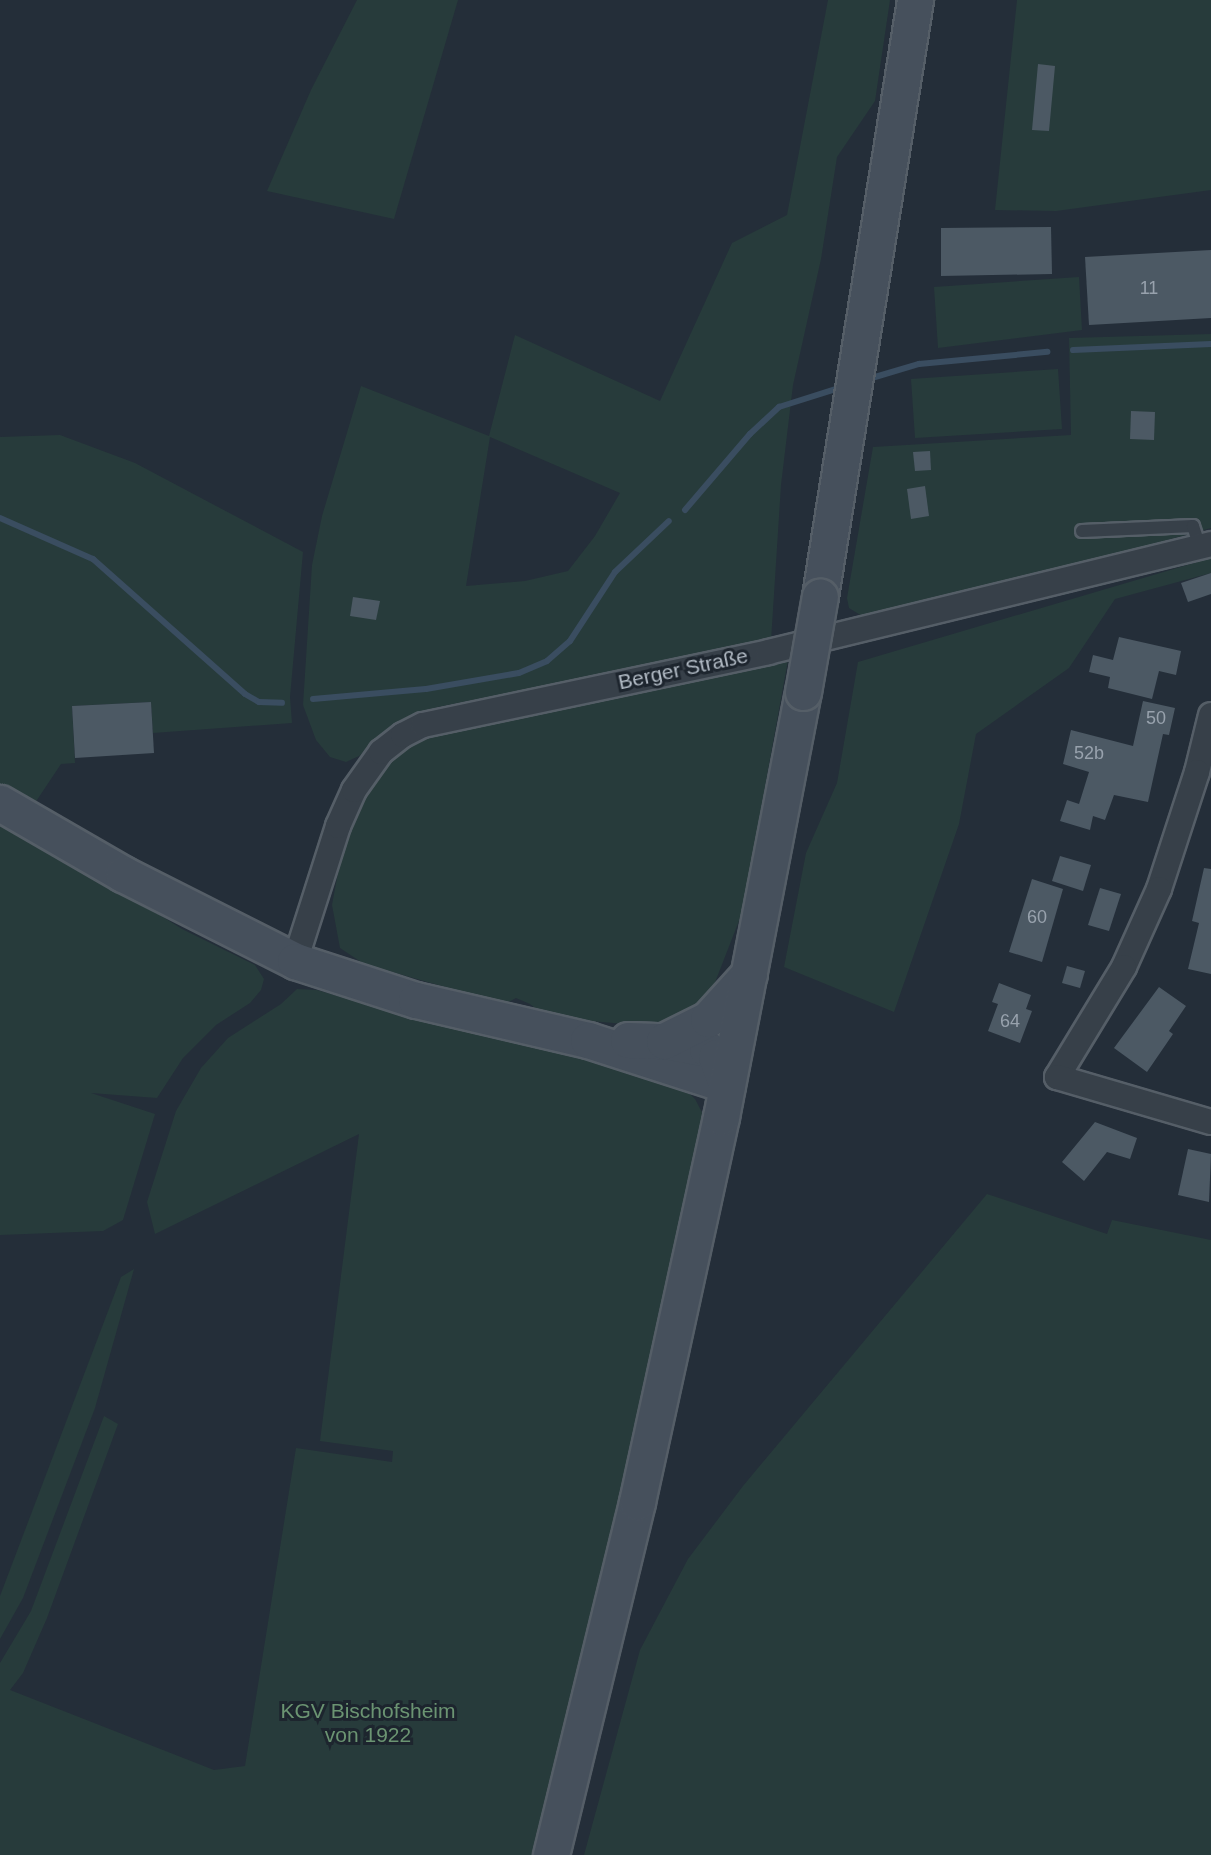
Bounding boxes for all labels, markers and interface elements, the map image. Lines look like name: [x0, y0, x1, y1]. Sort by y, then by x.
house number: 11: [1140, 277, 1158, 299]
street label: Berger Straße: [616, 643, 750, 695]
house number: 50: [1146, 707, 1166, 729]
house number: 52b: [1074, 742, 1104, 764]
house number: 60: [1027, 906, 1047, 928]
house number: 64: [1000, 1010, 1020, 1032]
park label: KGV Bischofsheim von 1922: [280, 1698, 456, 1748]

